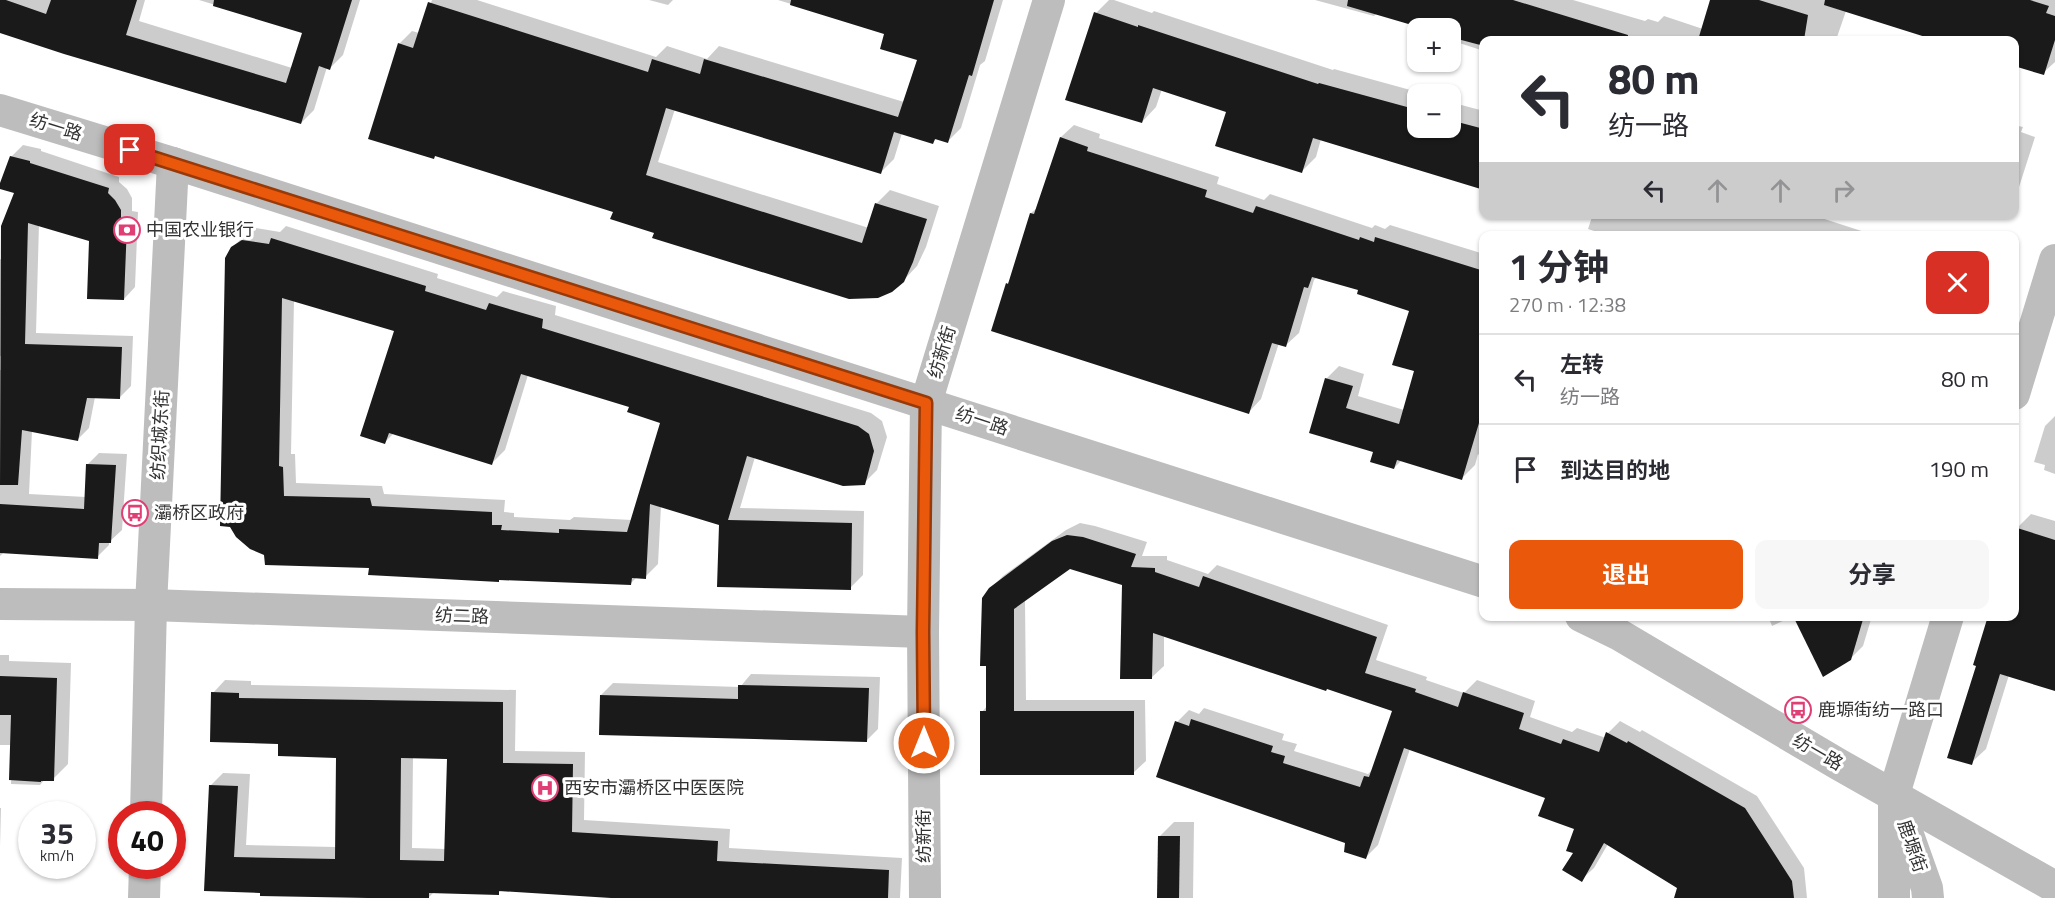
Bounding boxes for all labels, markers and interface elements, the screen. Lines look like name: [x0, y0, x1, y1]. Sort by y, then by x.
map controls: [1407, 18, 1461, 138]
button: +: [1407, 18, 1461, 72]
text: 80 m: [1608, 46, 1700, 110]
icon: left: [1509, 60, 1587, 138]
button: −: [1407, 84, 1461, 138]
text: 纺一路: [1608, 104, 1689, 145]
street label: 纺一路: [26, 106, 86, 147]
pin: [104, 124, 155, 175]
icon: arrive: [113, 133, 146, 166]
icon: left: [1638, 174, 1671, 207]
icon: ahead: [1701, 174, 1734, 207]
icon: ahead: [1764, 174, 1797, 207]
icon: right: [1827, 174, 1860, 207]
bank icon: 中国农业银行: [112, 215, 142, 245]
place label: 中国农业银行: [146, 216, 254, 243]
text: 1 分钟: [1509, 239, 1609, 294]
button: close: [1926, 251, 1989, 314]
text: 270 m · 12:38: [1509, 289, 1626, 320]
street label: 纺新街: [921, 322, 962, 382]
text: 左转: [1560, 347, 1604, 381]
text: 80 m: [1941, 362, 1989, 396]
icon: left: [1509, 363, 1542, 396]
text: 纺一路: [1560, 381, 1620, 412]
street label: 纺织城东街: [144, 389, 175, 481]
street label: 纺一路: [952, 399, 1012, 442]
text: 190 m: [1929, 452, 1989, 486]
icon: arrive: [1509, 453, 1542, 486]
text: 到达目的地: [1560, 453, 1670, 487]
bus stop icon: 灞桥区政府: [120, 498, 150, 528]
place label: 灞桥区政府: [154, 499, 244, 526]
button: 退出: [1509, 540, 1743, 609]
button: 分享: [1755, 540, 1989, 609]
street label: 纺二路: [435, 601, 489, 630]
bus stop icon: 鹿塬街纺一路口: [1783, 695, 1813, 725]
place label: 鹿塬街纺一路口: [1818, 696, 1944, 723]
position arrow: [892, 711, 956, 775]
street label: 纺一路: [1788, 726, 1848, 777]
hospital icon: 西安市灞桥区中医医院: [530, 773, 560, 803]
place label: 西安市灞桥区中医医院: [564, 774, 744, 801]
speed limit sign: 40: [108, 801, 186, 879]
street label: 纺新街: [910, 809, 937, 863]
text: 35: [40, 810, 74, 856]
street label: 鹿塬街: [1891, 816, 1934, 876]
text: km/h: [40, 844, 74, 867]

